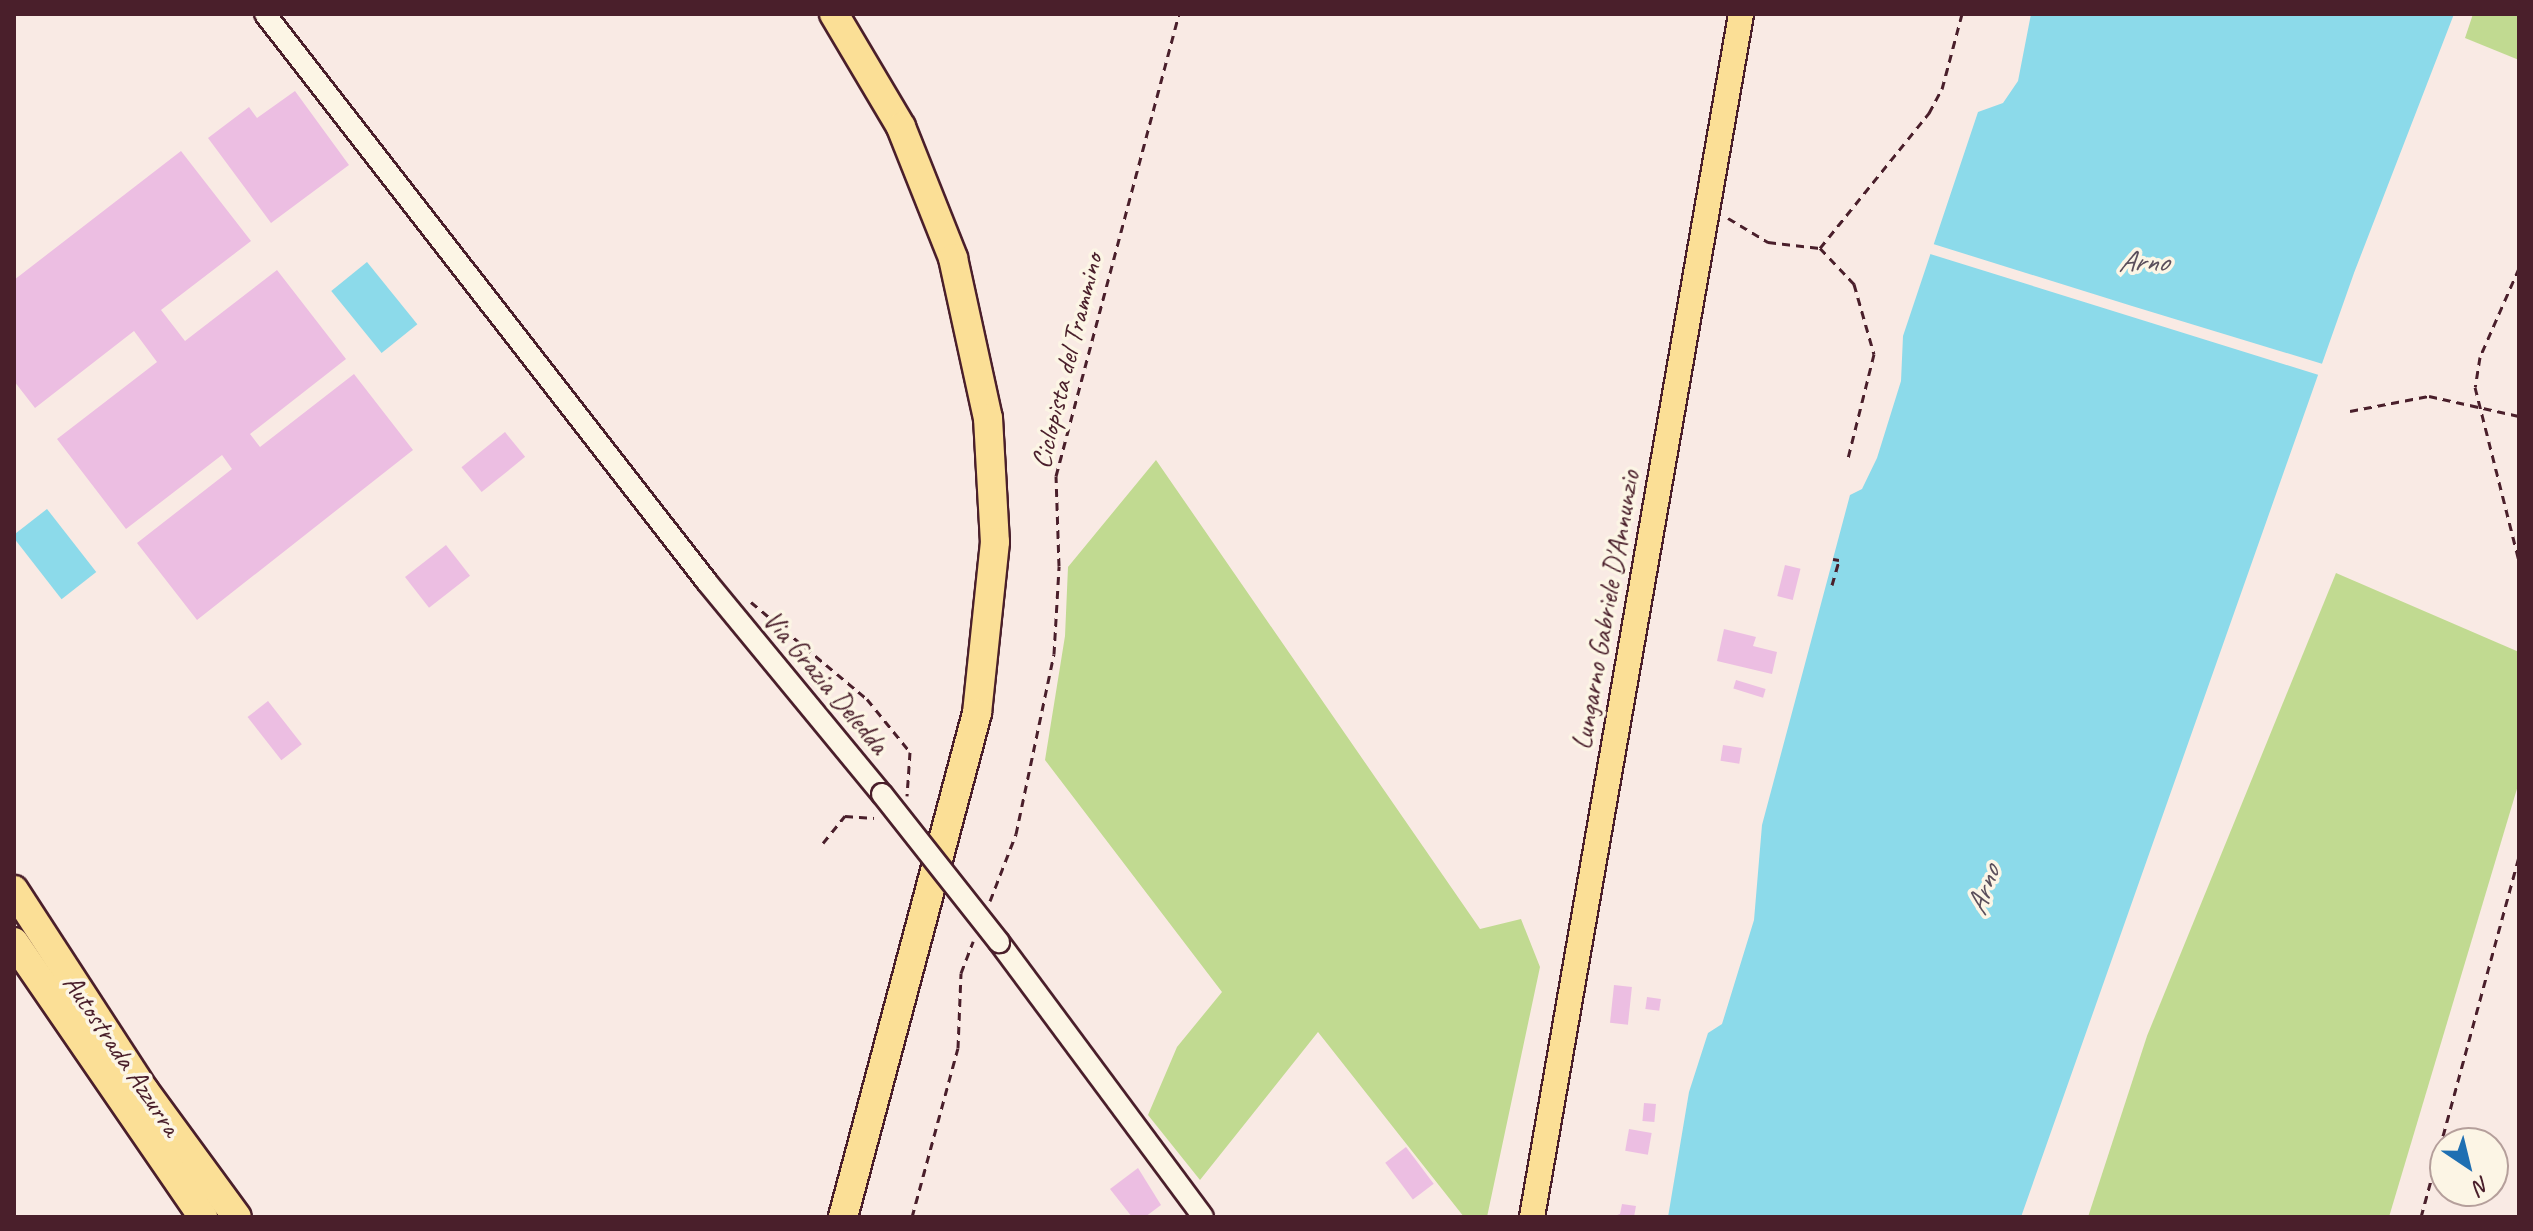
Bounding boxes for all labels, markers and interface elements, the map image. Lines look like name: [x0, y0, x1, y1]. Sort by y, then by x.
water label: Arno: [2118, 243, 2168, 279]
street label: Ciclopista del Trammino: [1024, 249, 1110, 473]
street label: Lungarno Gabriele D'Annunzio: [1565, 468, 1647, 752]
street label: Via Grazia Deledda: [756, 603, 896, 761]
water label: Arno: [1958, 861, 2008, 919]
street label: Autostrada Azzurra: [56, 968, 188, 1142]
north arrow: [2429, 1127, 2509, 1207]
text: N: [2468, 1170, 2495, 1200]

